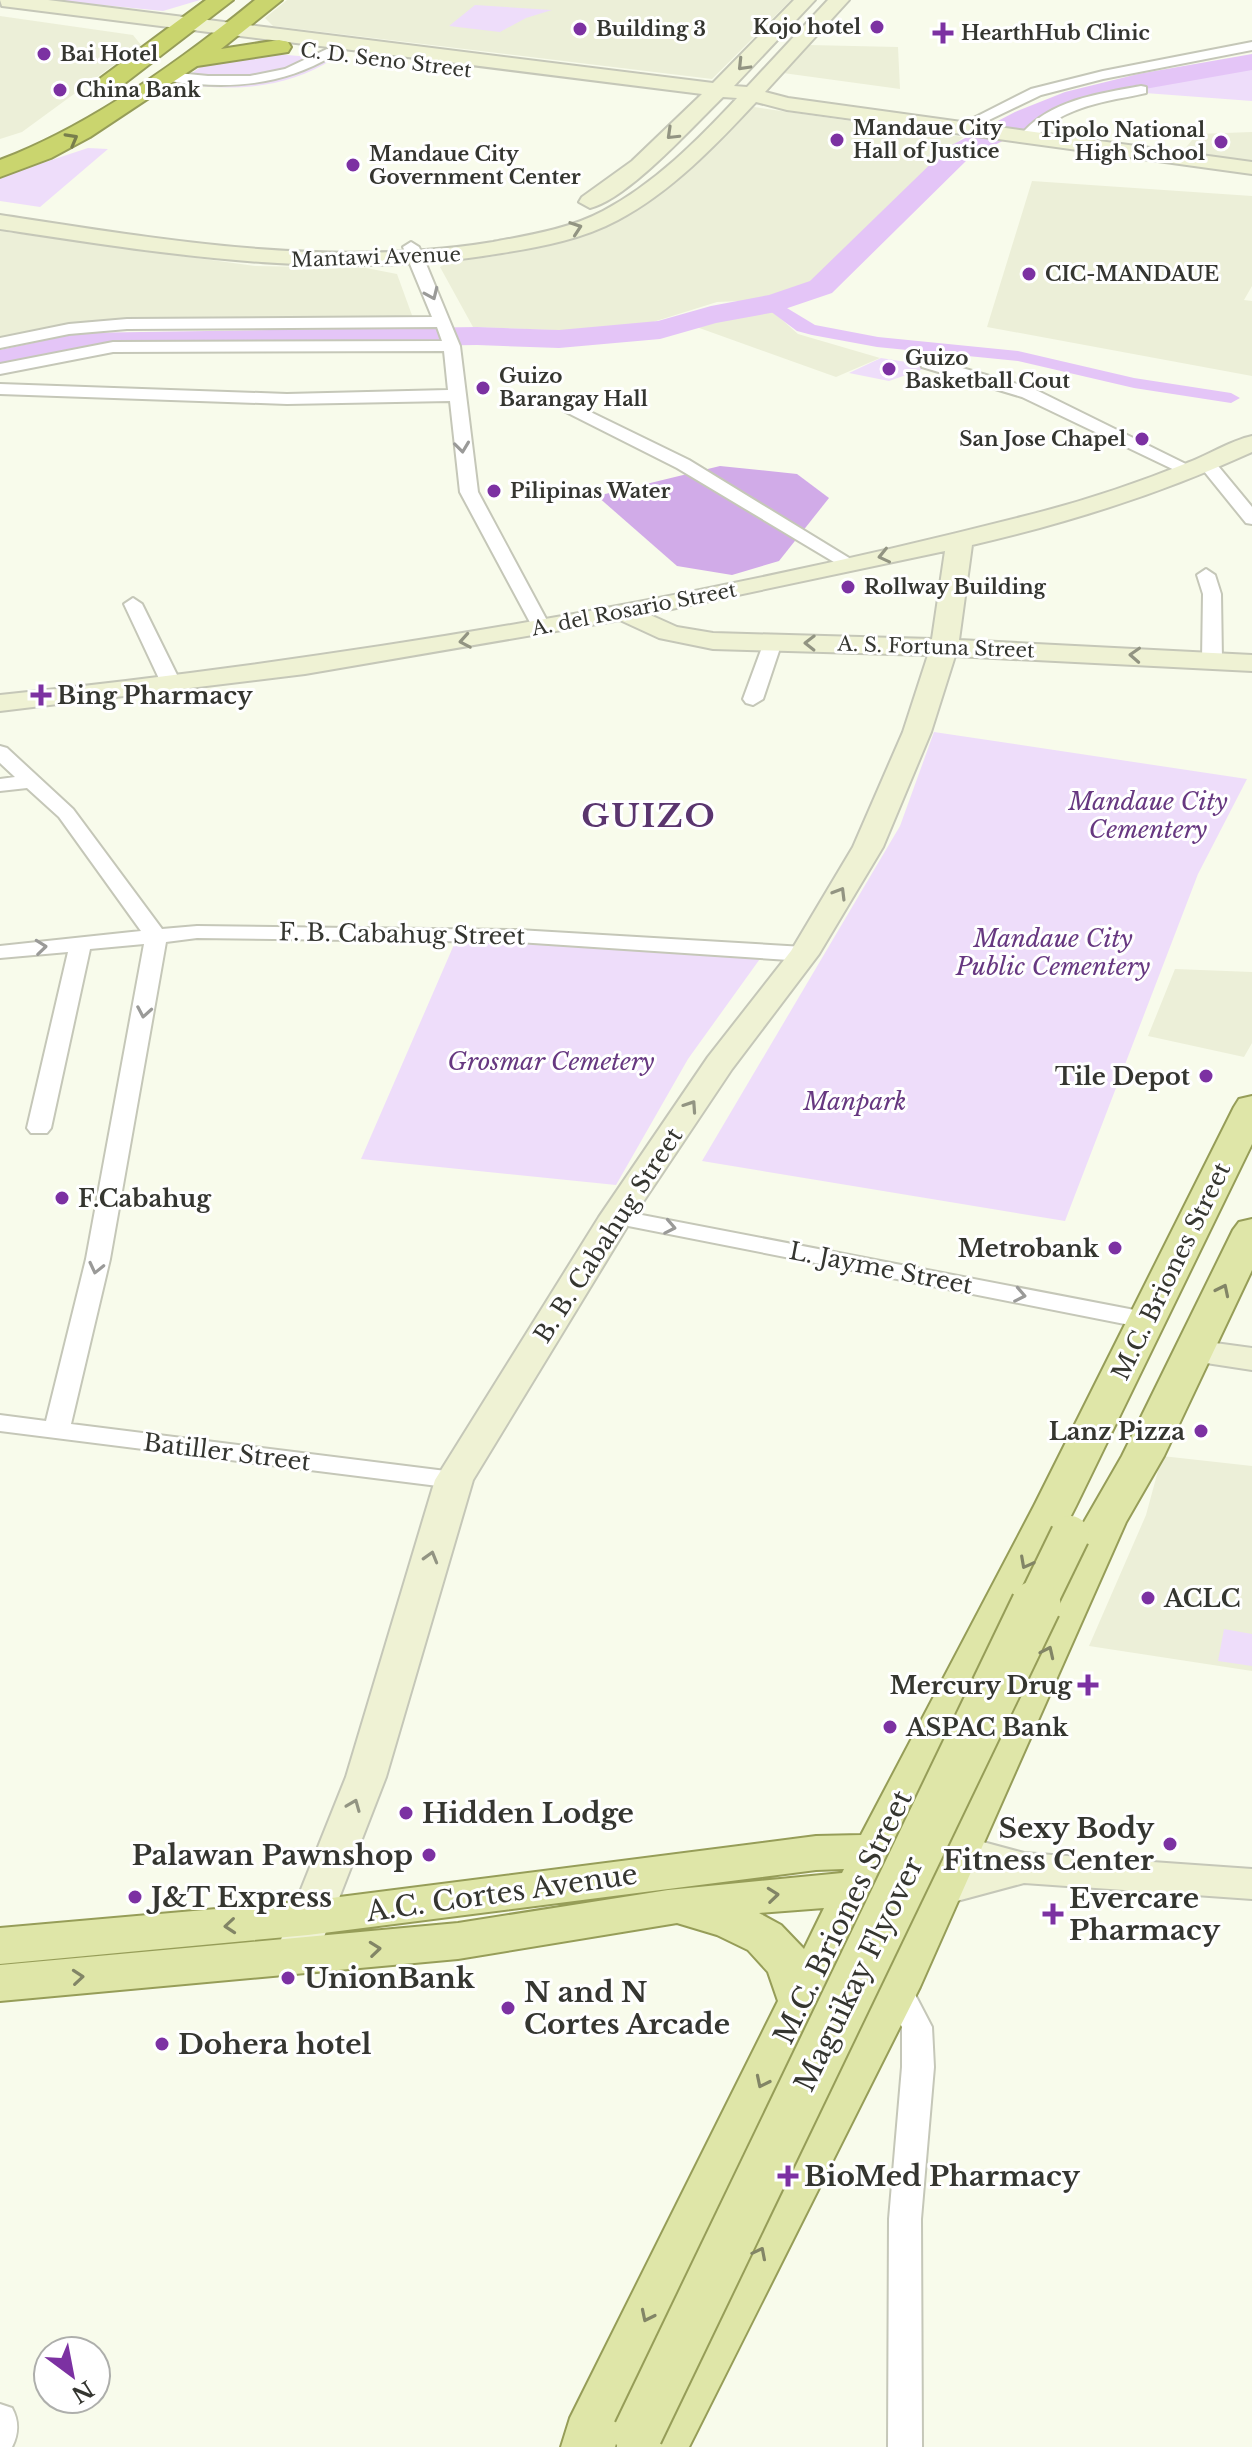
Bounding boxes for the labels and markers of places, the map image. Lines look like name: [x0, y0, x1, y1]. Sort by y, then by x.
place label: Kojo hotel: [753, 15, 861, 39]
place label: Building 3: [596, 17, 706, 41]
marker: Kojo hotel: [868, 18, 886, 36]
marker: Building 3: [571, 20, 589, 38]
place label: HearthHub Clinic: [961, 21, 1150, 45]
marker: HearthHub Clinic: [932, 22, 954, 44]
place label: Bai Hotel: [60, 42, 158, 66]
marker: Bai Hotel: [35, 45, 53, 63]
place label: China Bank: [76, 78, 201, 102]
marker: China Bank: [51, 81, 69, 99]
place label: Mandaue City Hall of Justice: [853, 116, 1004, 163]
place label: Tipolo National High School: [1038, 118, 1205, 165]
marker: Mandaue City Hall of Justice: [828, 131, 846, 149]
marker: Tipolo National High School: [1212, 133, 1230, 151]
place label: Mandaue City Government Center: [369, 142, 581, 189]
marker: Mandaue City Government Center: [344, 156, 362, 174]
place label: CIC-MANDAUE: [1045, 262, 1219, 286]
marker: CIC-MANDAUE: [1020, 265, 1038, 283]
place label: Guizo Basketball Cout: [905, 346, 1070, 393]
marker: Guizo Basketball Cout: [880, 360, 898, 378]
place label: Guizo Barangay Hall: [499, 364, 648, 411]
marker: Guizo Barangay Hall: [474, 379, 492, 397]
place label: San Jose Chapel: [959, 427, 1126, 451]
marker: San Jose Chapel: [1133, 430, 1151, 448]
place label: Pilipinas Water: [510, 479, 671, 503]
marker: Pilipinas Water: [485, 482, 503, 500]
place label: Rollway Building: [864, 575, 1046, 599]
marker: Rollway Building: [839, 578, 857, 596]
place label: Bing Pharmacy: [57, 681, 253, 710]
marker: Bing Pharmacy: [32, 686, 50, 704]
place label: Tile Depot: [1055, 1062, 1191, 1091]
marker: Tile Depot: [1197, 1067, 1215, 1085]
place label: F.Cabahug: [78, 1184, 212, 1213]
marker: F.Cabahug: [53, 1189, 71, 1207]
place label: Metrobank: [958, 1234, 1100, 1263]
marker: Metrobank: [1106, 1239, 1124, 1257]
place label: Lanz Pizza: [1049, 1417, 1185, 1446]
marker: Lanz Pizza: [1192, 1422, 1210, 1440]
place label: ACLC: [1163, 1584, 1241, 1613]
marker: ACLC: [1139, 1589, 1157, 1607]
place label: Mercury Drug: [890, 1671, 1073, 1700]
marker: Mercury Drug: [1079, 1676, 1097, 1694]
place label: ASPAC Bank: [905, 1713, 1069, 1742]
marker: ASPAC Bank: [881, 1718, 899, 1736]
place label: Hidden Lodge: [422, 1796, 634, 1831]
marker: Hidden Lodge: [397, 1804, 415, 1822]
place label: Sexy Body Fitness Center: [943, 1811, 1155, 1878]
marker: Sexy Body Fitness Center: [1161, 1835, 1179, 1853]
place label: Palawan Pawnshop: [132, 1838, 413, 1873]
marker: Palawan Pawnshop: [420, 1846, 438, 1864]
place label: J&T Express: [146, 1880, 332, 1915]
place label: Evercare Pharmacy: [1069, 1881, 1221, 1948]
marker: J&T Express: [126, 1888, 144, 1906]
marker: Evercare Pharmacy: [1044, 1905, 1062, 1923]
place label: UnionBank: [304, 1961, 475, 1996]
marker: UnionBank: [279, 1969, 297, 1987]
place label: N and N Cortes Arcade: [524, 1975, 730, 2042]
marker: N and N Cortes Arcade: [499, 1999, 517, 2017]
place label: Dohera hotel: [178, 2027, 372, 2062]
marker: Dohera hotel: [153, 2035, 171, 2053]
place label: BioMed Pharmacy: [804, 2159, 1081, 2194]
marker: BioMed Pharmacy: [779, 2167, 797, 2185]

